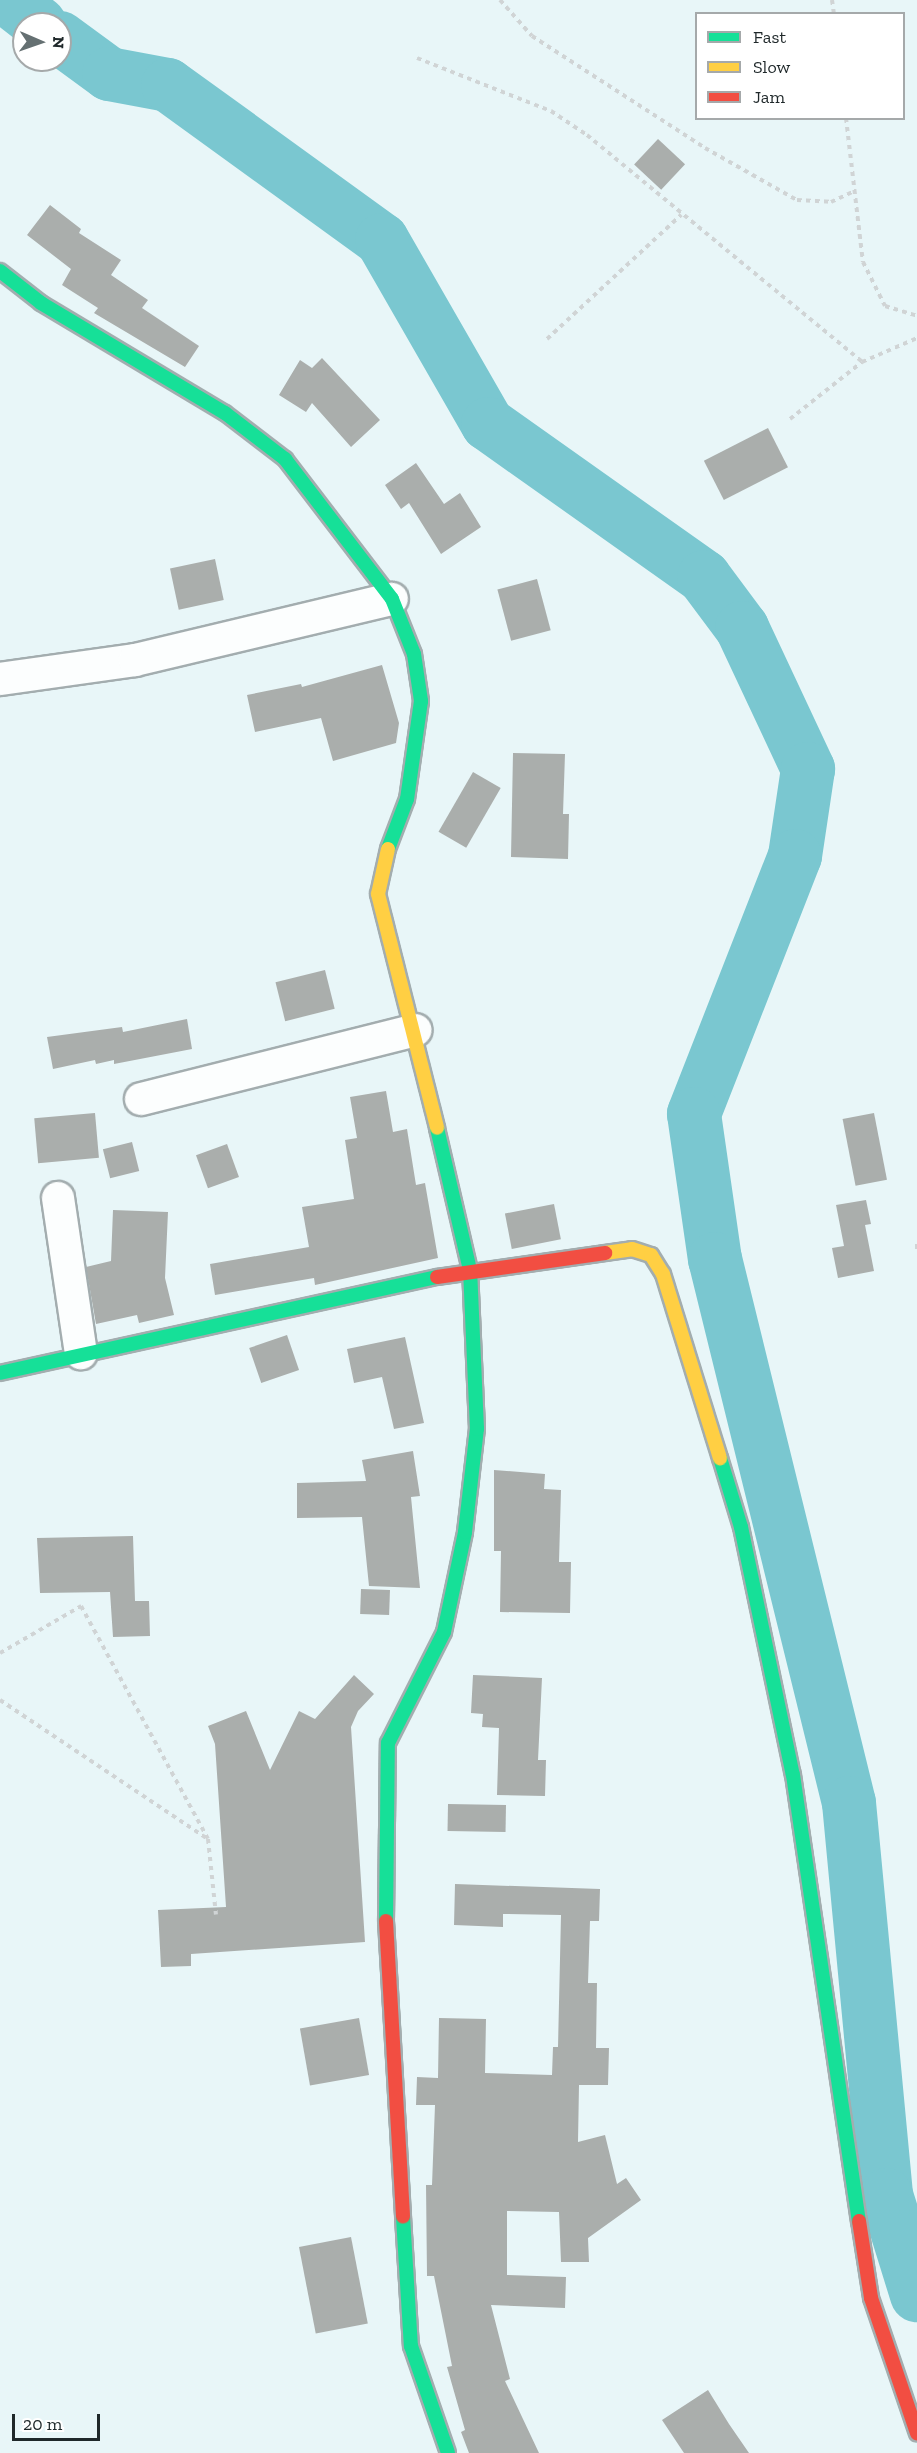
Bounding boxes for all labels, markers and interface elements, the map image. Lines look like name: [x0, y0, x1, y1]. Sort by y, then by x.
north arrow: [12, 12, 72, 72]
legend: [695, 12, 905, 120]
text: Fast: [753, 26, 786, 48]
text: N: [49, 36, 68, 49]
text: Slow: [753, 56, 790, 78]
text: Jam: [753, 86, 785, 108]
scale bar: [15, 2402, 104, 2440]
text: 20 m: [23, 2413, 62, 2435]

